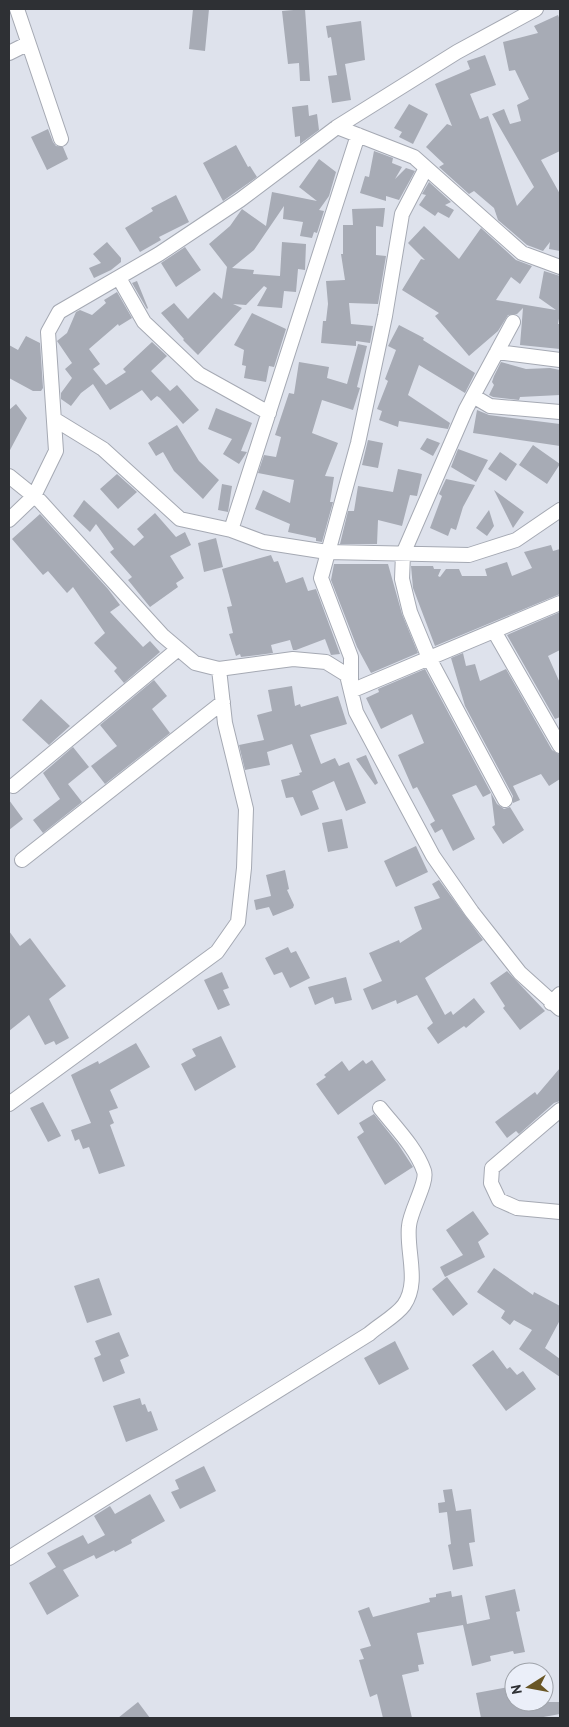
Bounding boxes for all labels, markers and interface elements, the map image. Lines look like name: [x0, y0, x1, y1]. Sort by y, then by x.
north arrow: [504, 1662, 554, 1712]
text: N: [507, 1683, 526, 1696]

